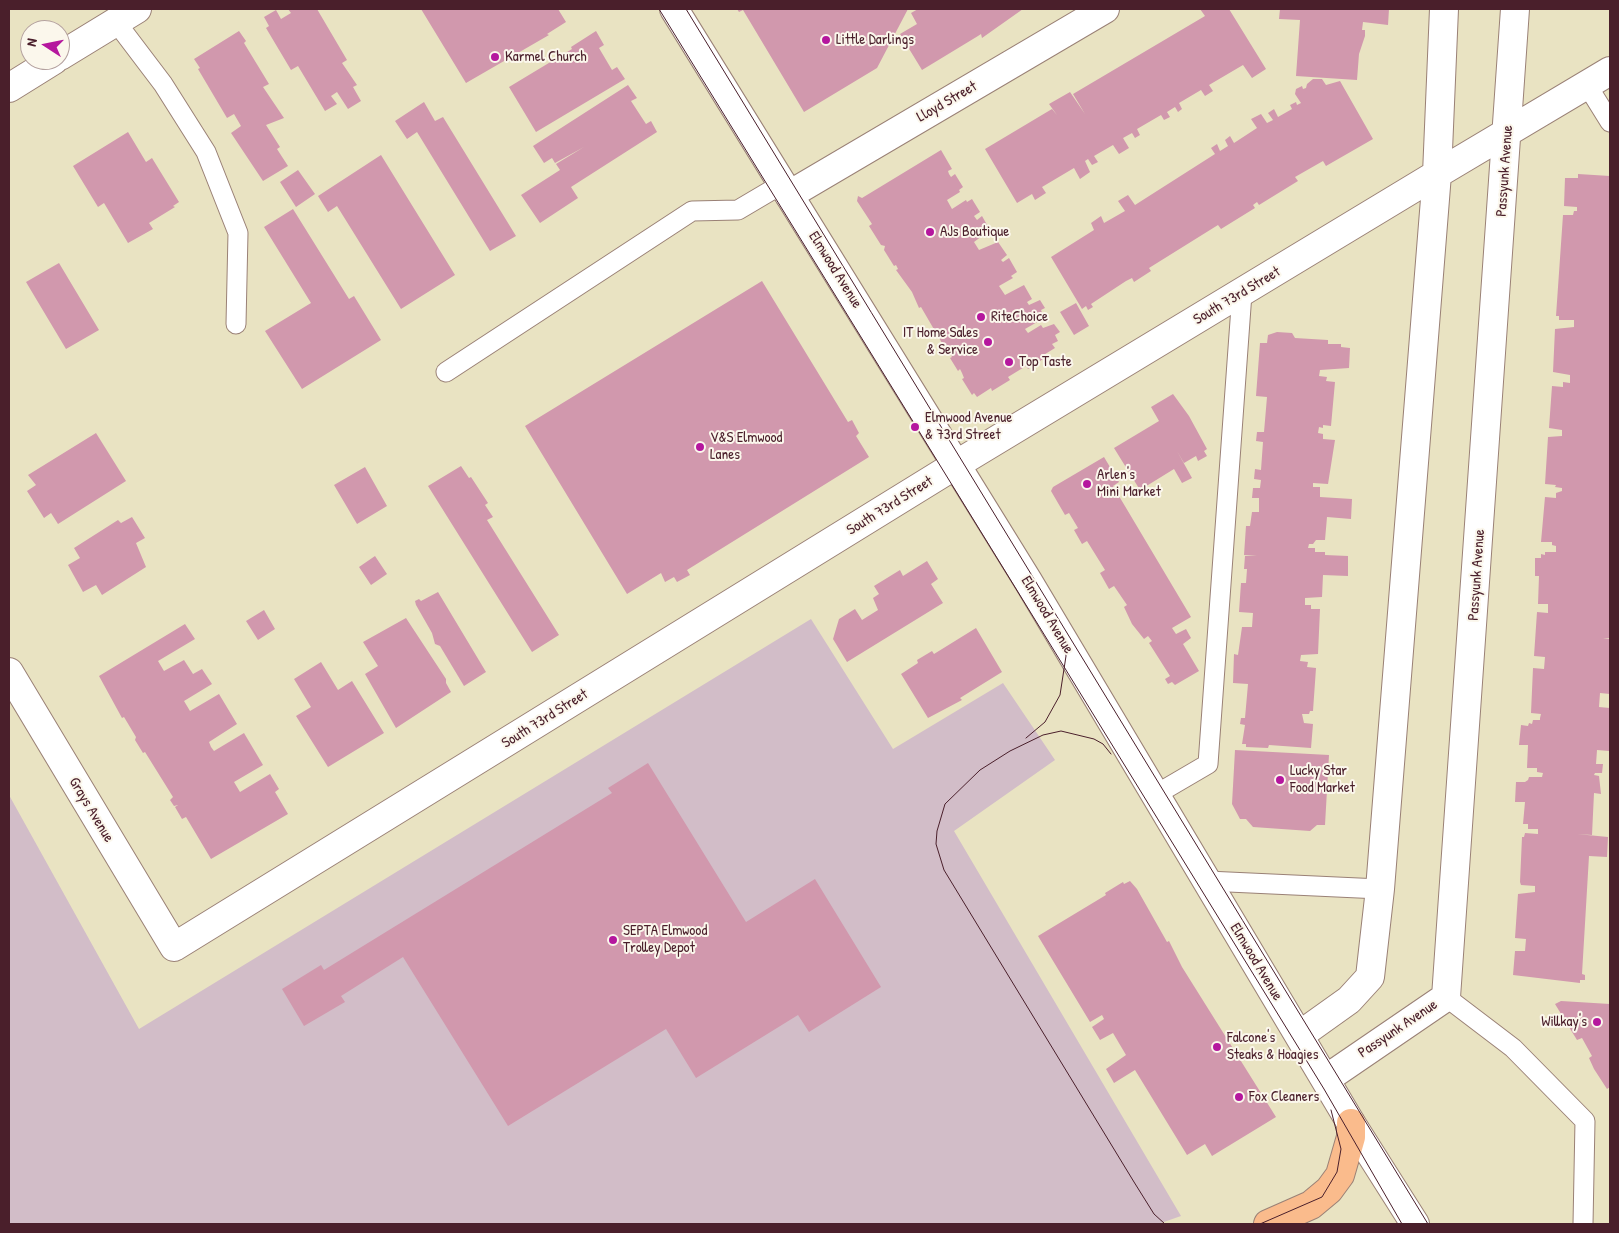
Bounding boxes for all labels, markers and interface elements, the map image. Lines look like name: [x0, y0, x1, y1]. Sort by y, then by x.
north arrow: [20, 20, 70, 70]
place label: Little Darlings: [836, 31, 914, 49]
marker: Little Darlings: [820, 34, 832, 46]
text: N: [21, 37, 41, 48]
place label: Karmel Church: [505, 48, 587, 66]
marker: Karmel Church: [489, 51, 501, 63]
street label: Lloyd Street: [914, 78, 980, 126]
street label: Passyunk Avenue: [1493, 125, 1517, 217]
place label: AJs Boutique: [940, 223, 1009, 241]
marker: AJs Boutique: [924, 226, 936, 238]
street label: Elmwood Avenue: [804, 228, 866, 312]
street label: South 73rd Street: [1190, 263, 1284, 329]
place label: RiteChoice: [991, 308, 1048, 326]
marker: RiteChoice: [975, 311, 987, 323]
place label: IT Home Sales & Service: [903, 324, 978, 359]
marker: IT Home Sales & Service: [982, 336, 994, 348]
place label: Top Taste: [1019, 353, 1072, 371]
marker: Top Taste: [1003, 356, 1015, 368]
place label: Elmwood Avenue & 73rd Street: [925, 409, 1012, 444]
marker: Elmwood Avenue & 73rd Street: [909, 421, 921, 433]
place label: V&S Elmwood Lanes: [710, 429, 782, 464]
marker: V&S Elmwood Lanes: [694, 441, 706, 453]
place label: Arlen's Mini Market: [1097, 466, 1161, 501]
street label: South 73rd Street: [844, 472, 936, 540]
marker: Arlen's Mini Market: [1081, 478, 1093, 490]
street label: Passyunk Avenue: [1465, 529, 1489, 621]
street label: Elmwood Avenue: [1017, 573, 1077, 657]
street label: South 73rd Street: [499, 685, 591, 753]
place label: Lucky Star Food Market: [1290, 762, 1355, 797]
street label: Grays Avenue: [65, 774, 117, 846]
marker: Lucky Star Food Market: [1274, 774, 1286, 786]
street label: Elmwood Avenue: [1226, 920, 1286, 1004]
place label: SEPTA Elmwood Trolley Depot: [623, 922, 707, 957]
marker: SEPTA Elmwood Trolley Depot: [607, 934, 619, 946]
street label: Passyunk Avenue: [1355, 996, 1441, 1062]
place label: Willkay's: [1541, 1013, 1587, 1031]
marker: Willkay's: [1591, 1016, 1603, 1028]
place label: Falcone's Steaks & Hoagies: [1227, 1029, 1318, 1064]
marker: Falcone's Steaks & Hoagies: [1211, 1041, 1223, 1053]
place label: Fox Cleaners: [1249, 1088, 1319, 1106]
marker: Fox Cleaners: [1233, 1091, 1245, 1103]

